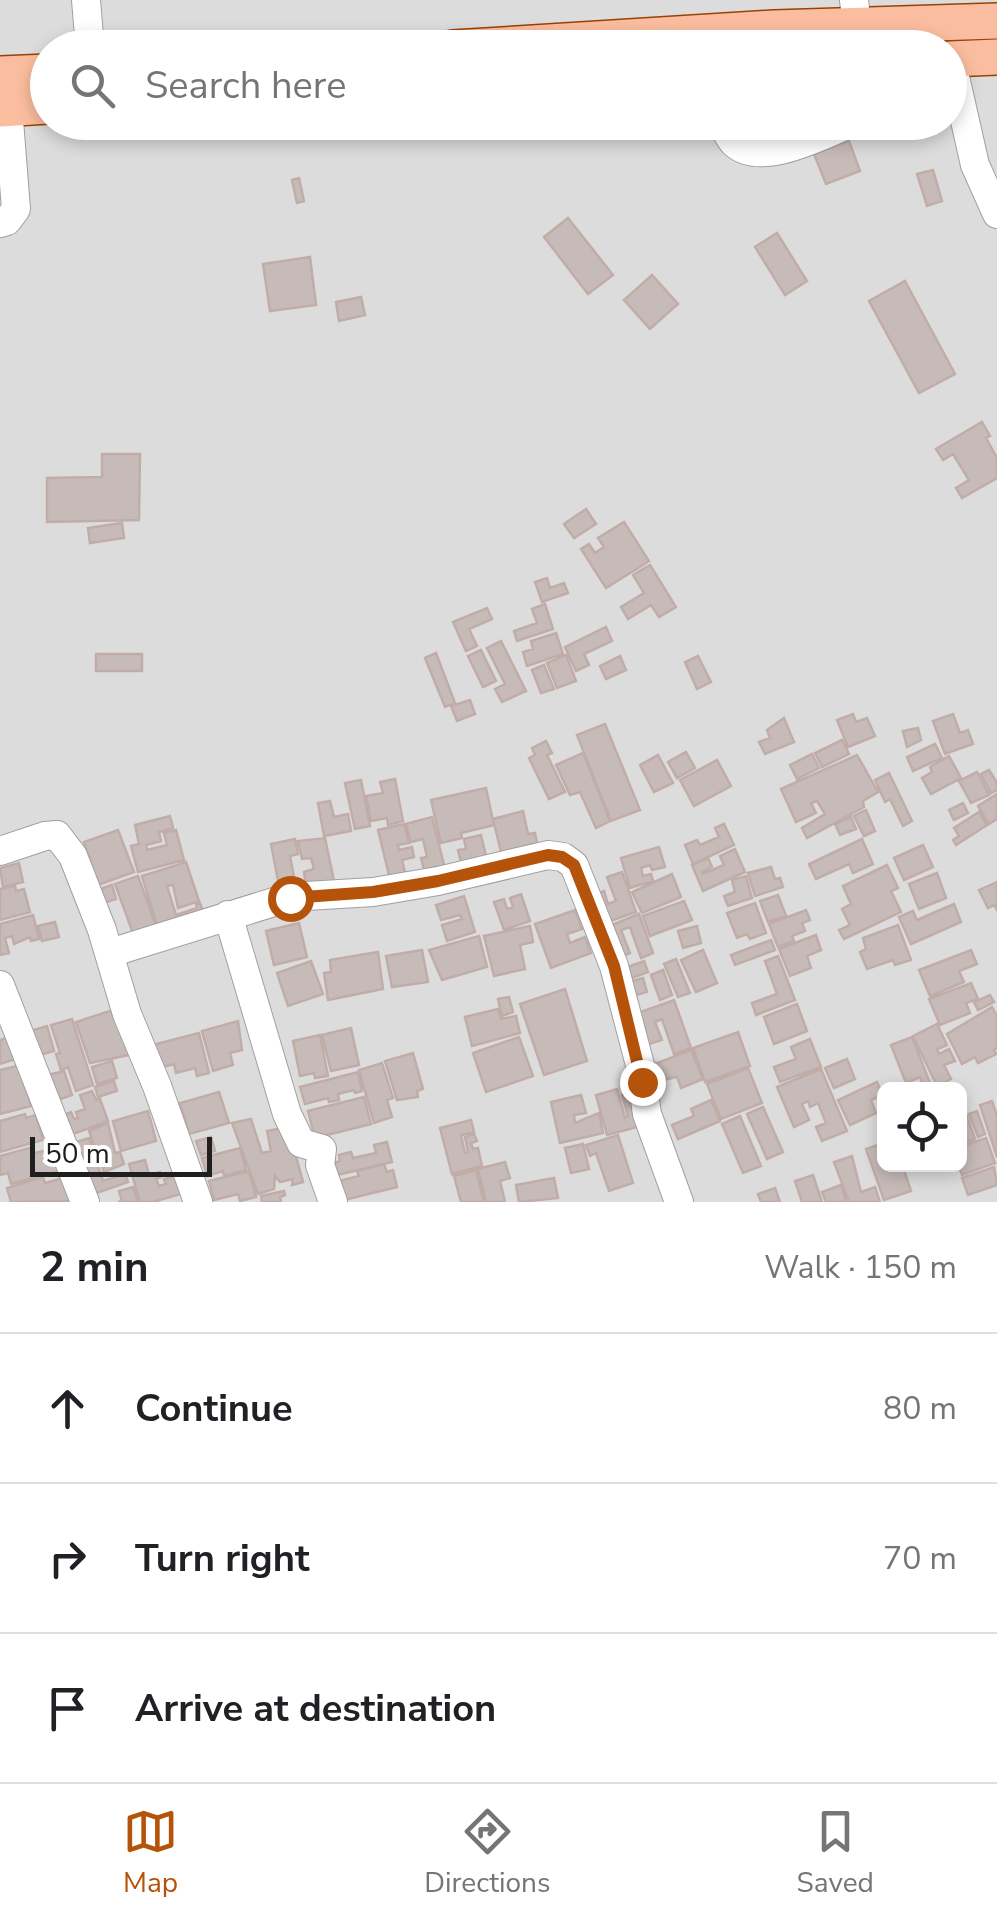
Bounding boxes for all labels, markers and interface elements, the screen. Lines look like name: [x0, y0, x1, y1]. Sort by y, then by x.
search box: [30, 30, 967, 140]
icon: search: [65, 58, 120, 113]
text: Search here: [145, 60, 346, 111]
route start: [268, 876, 314, 922]
route end: [620, 1060, 666, 1106]
map controls: [877, 1082, 967, 1172]
button: locate: [877, 1082, 967, 1172]
scale bar: [30, 1132, 212, 1176]
text: 50 m: [45, 1135, 110, 1173]
text: 2 min: [40, 1239, 149, 1296]
text: Walk · 150 m: [764, 1246, 957, 1289]
icon: ahead: [40, 1381, 95, 1436]
text: Continue: [135, 1383, 293, 1434]
text: 80 m: [883, 1387, 957, 1430]
icon: right: [40, 1531, 95, 1586]
text: Turn right: [135, 1533, 310, 1584]
text: 70 m: [883, 1537, 957, 1580]
icon: arrive: [40, 1681, 95, 1736]
text: Arrive at destination: [135, 1683, 496, 1734]
tab: Map: [123, 1804, 178, 1902]
tab: Directions: [424, 1804, 550, 1902]
tab: Saved: [797, 1804, 874, 1902]

